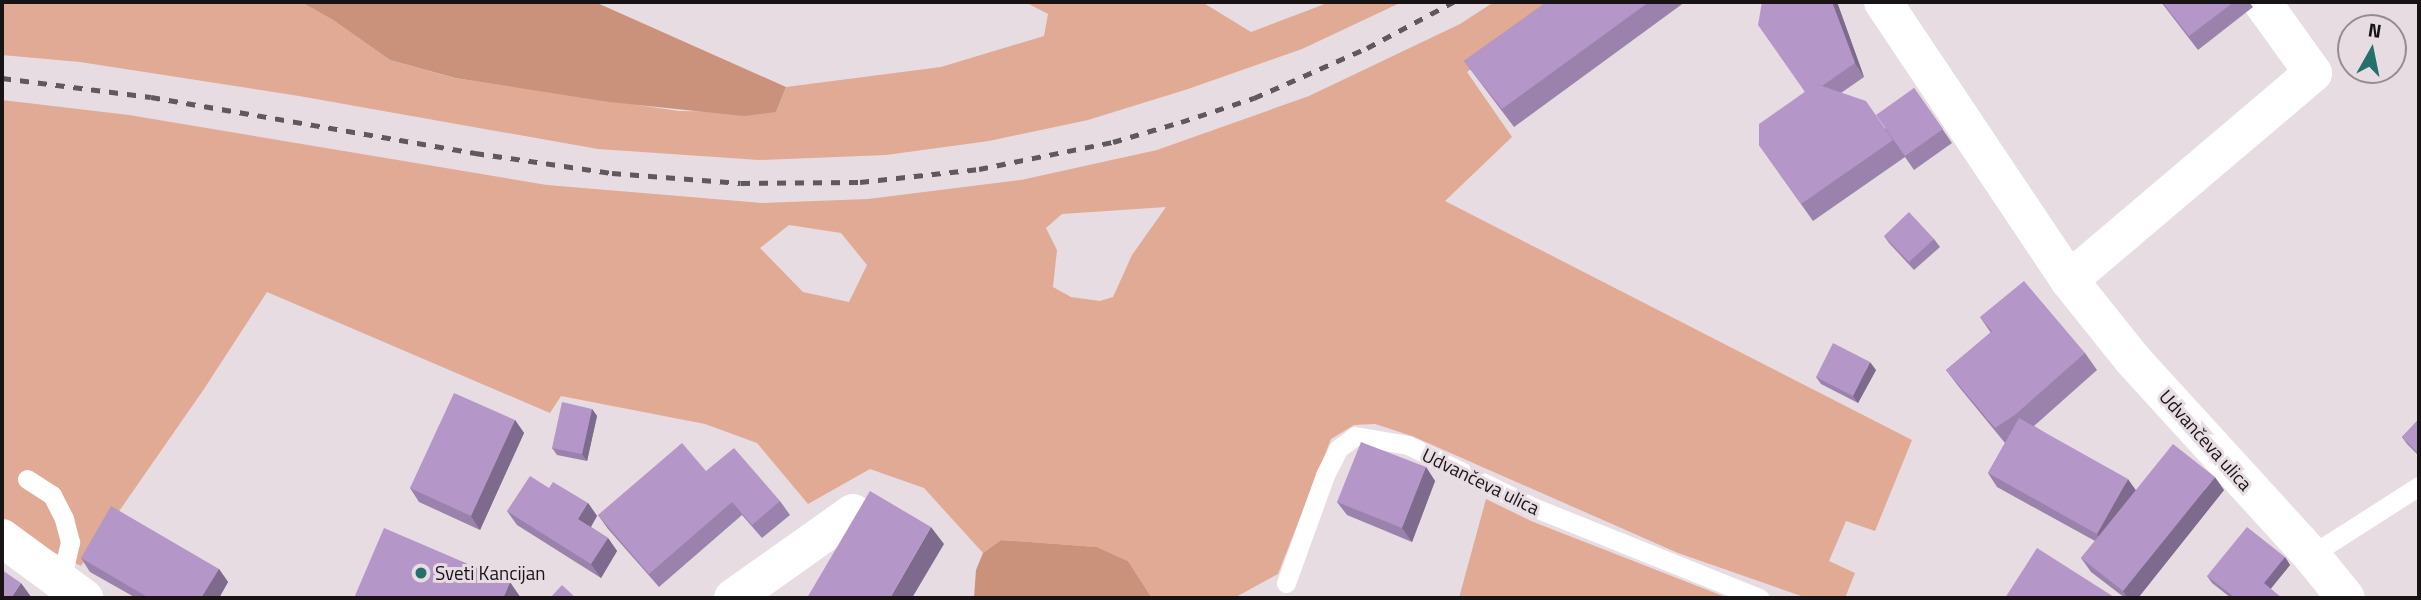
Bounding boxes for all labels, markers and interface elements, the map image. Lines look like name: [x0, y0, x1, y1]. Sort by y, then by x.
north arrow: [2337, 14, 2407, 84]
text: N: [2366, 14, 2384, 45]
street label: Udvančeva ulica: [2155, 385, 2257, 495]
street label: Udvančeva ulica: [1419, 443, 1543, 519]
place label: Sveti Kancijan: [435, 562, 545, 584]
marker: Sveti Kancijan: [413, 565, 429, 581]

